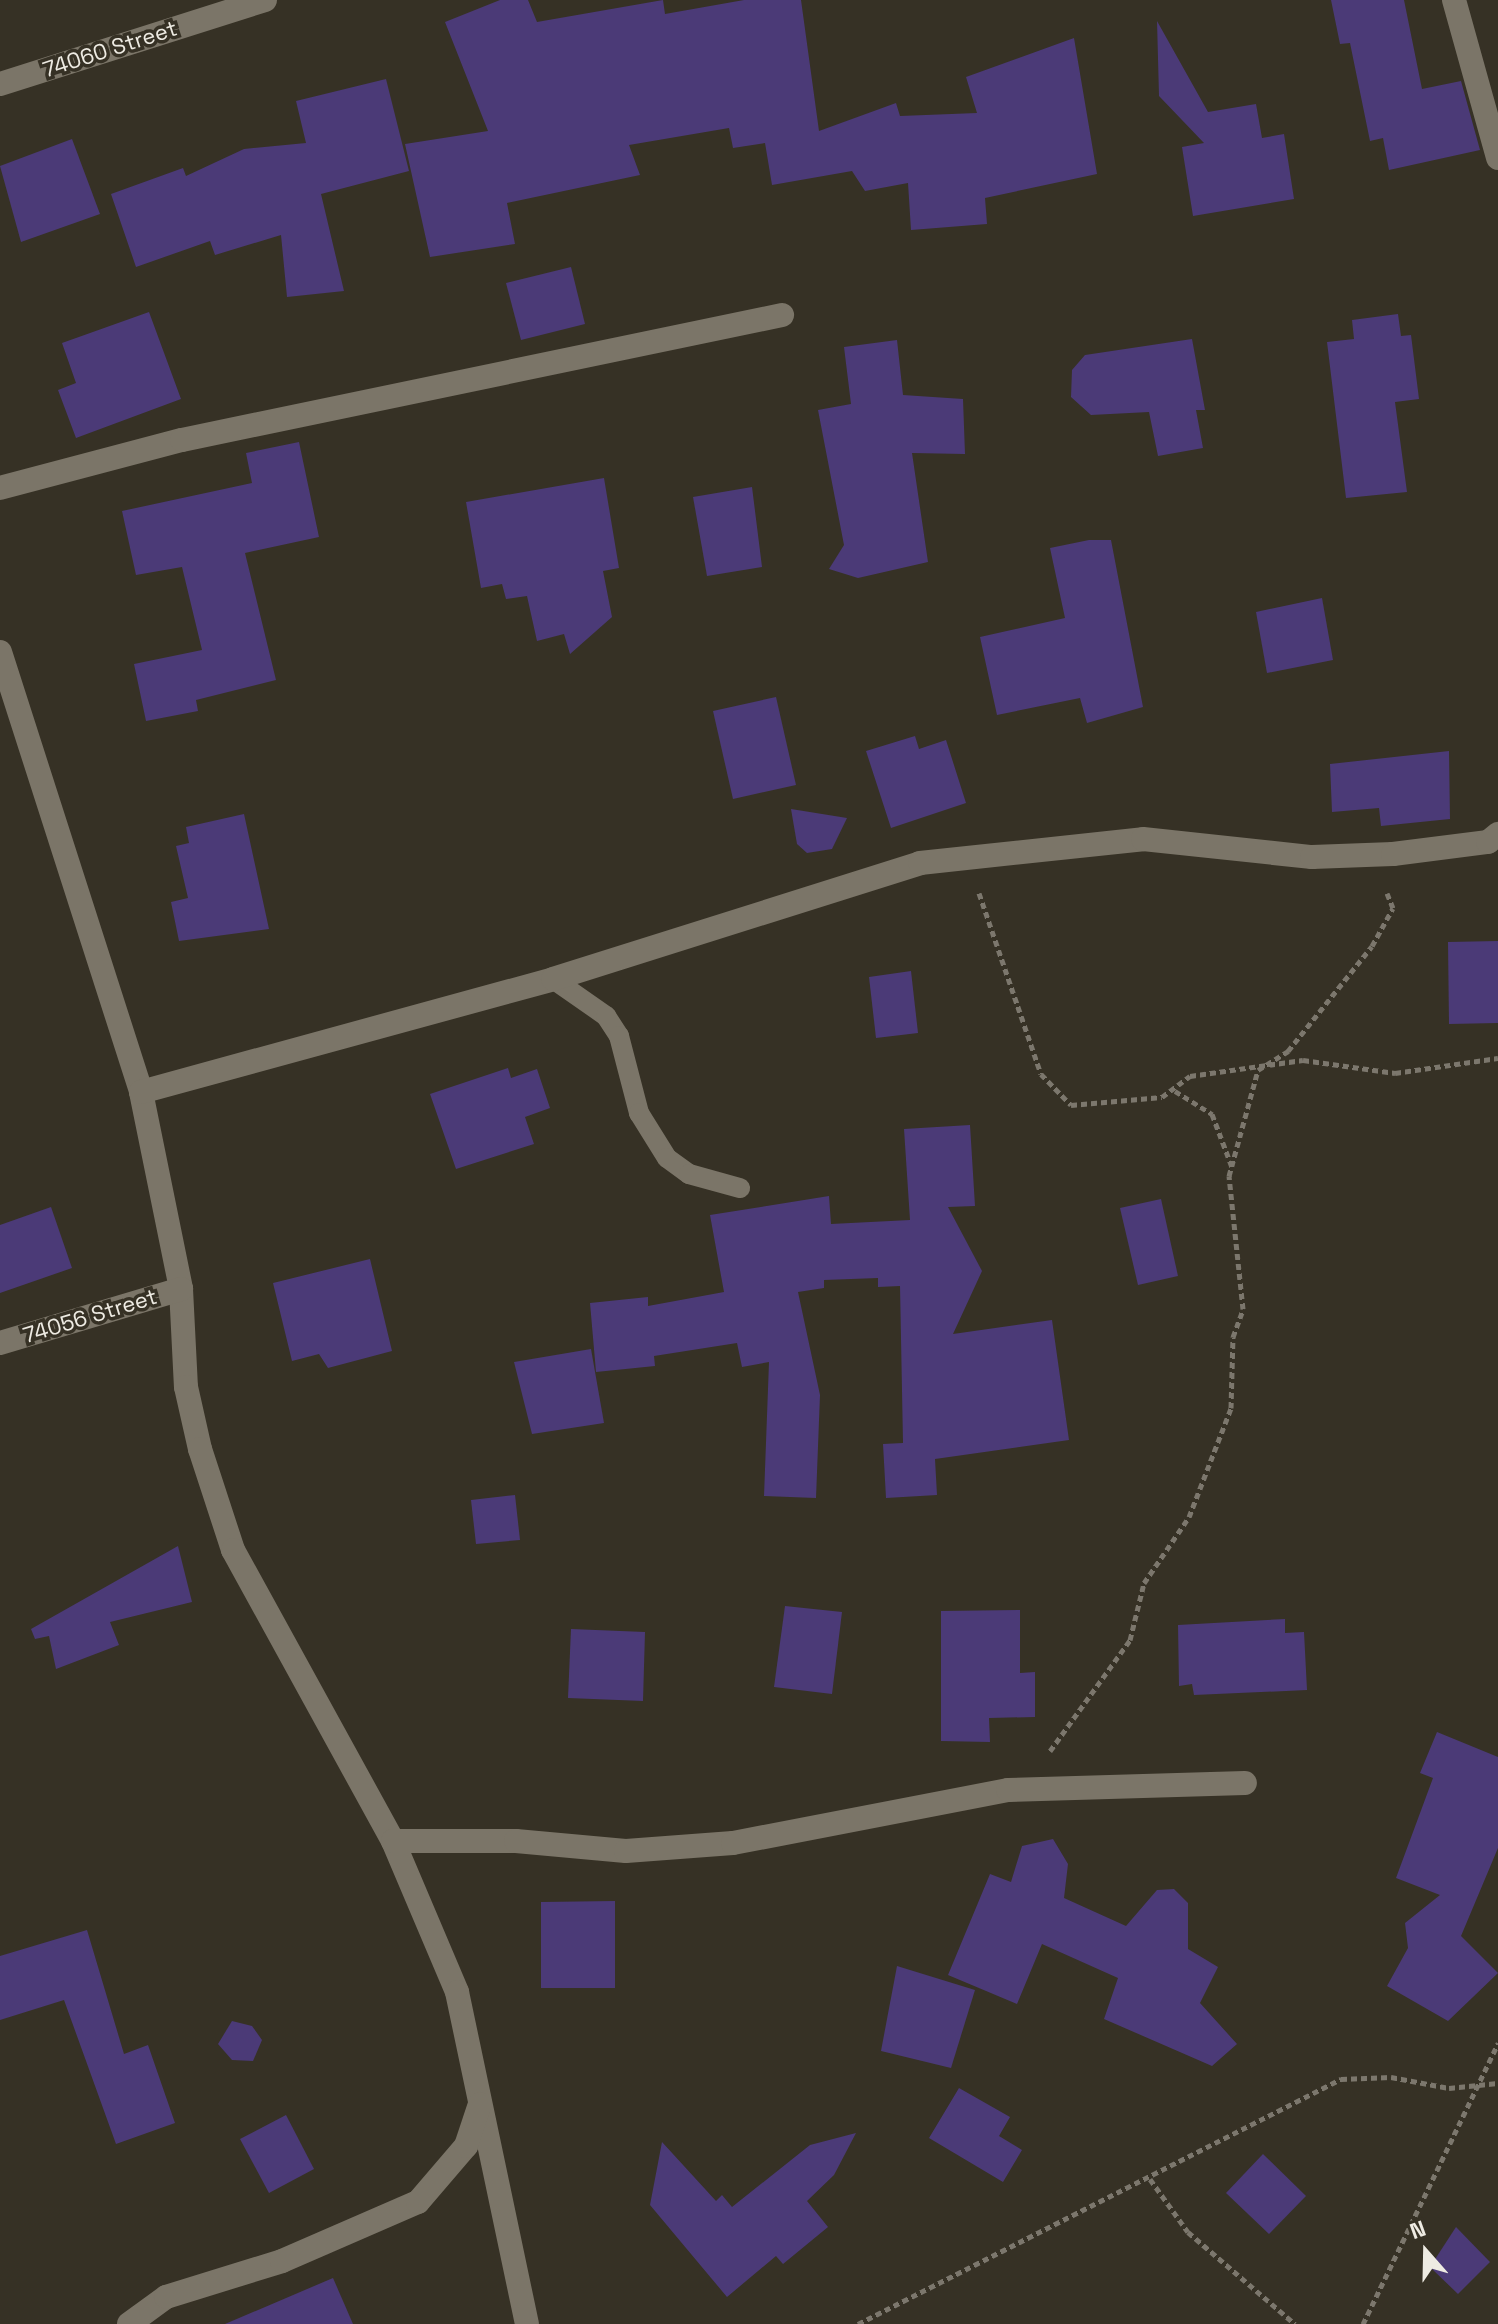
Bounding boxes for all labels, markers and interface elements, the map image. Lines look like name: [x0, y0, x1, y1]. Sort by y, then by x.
street label: 74060 Street: [40, 15, 180, 83]
street label: 74056 Street: [20, 1283, 160, 1349]
north arrow: [1386, 2212, 1466, 2292]
text: N: [1406, 2214, 1430, 2245]

